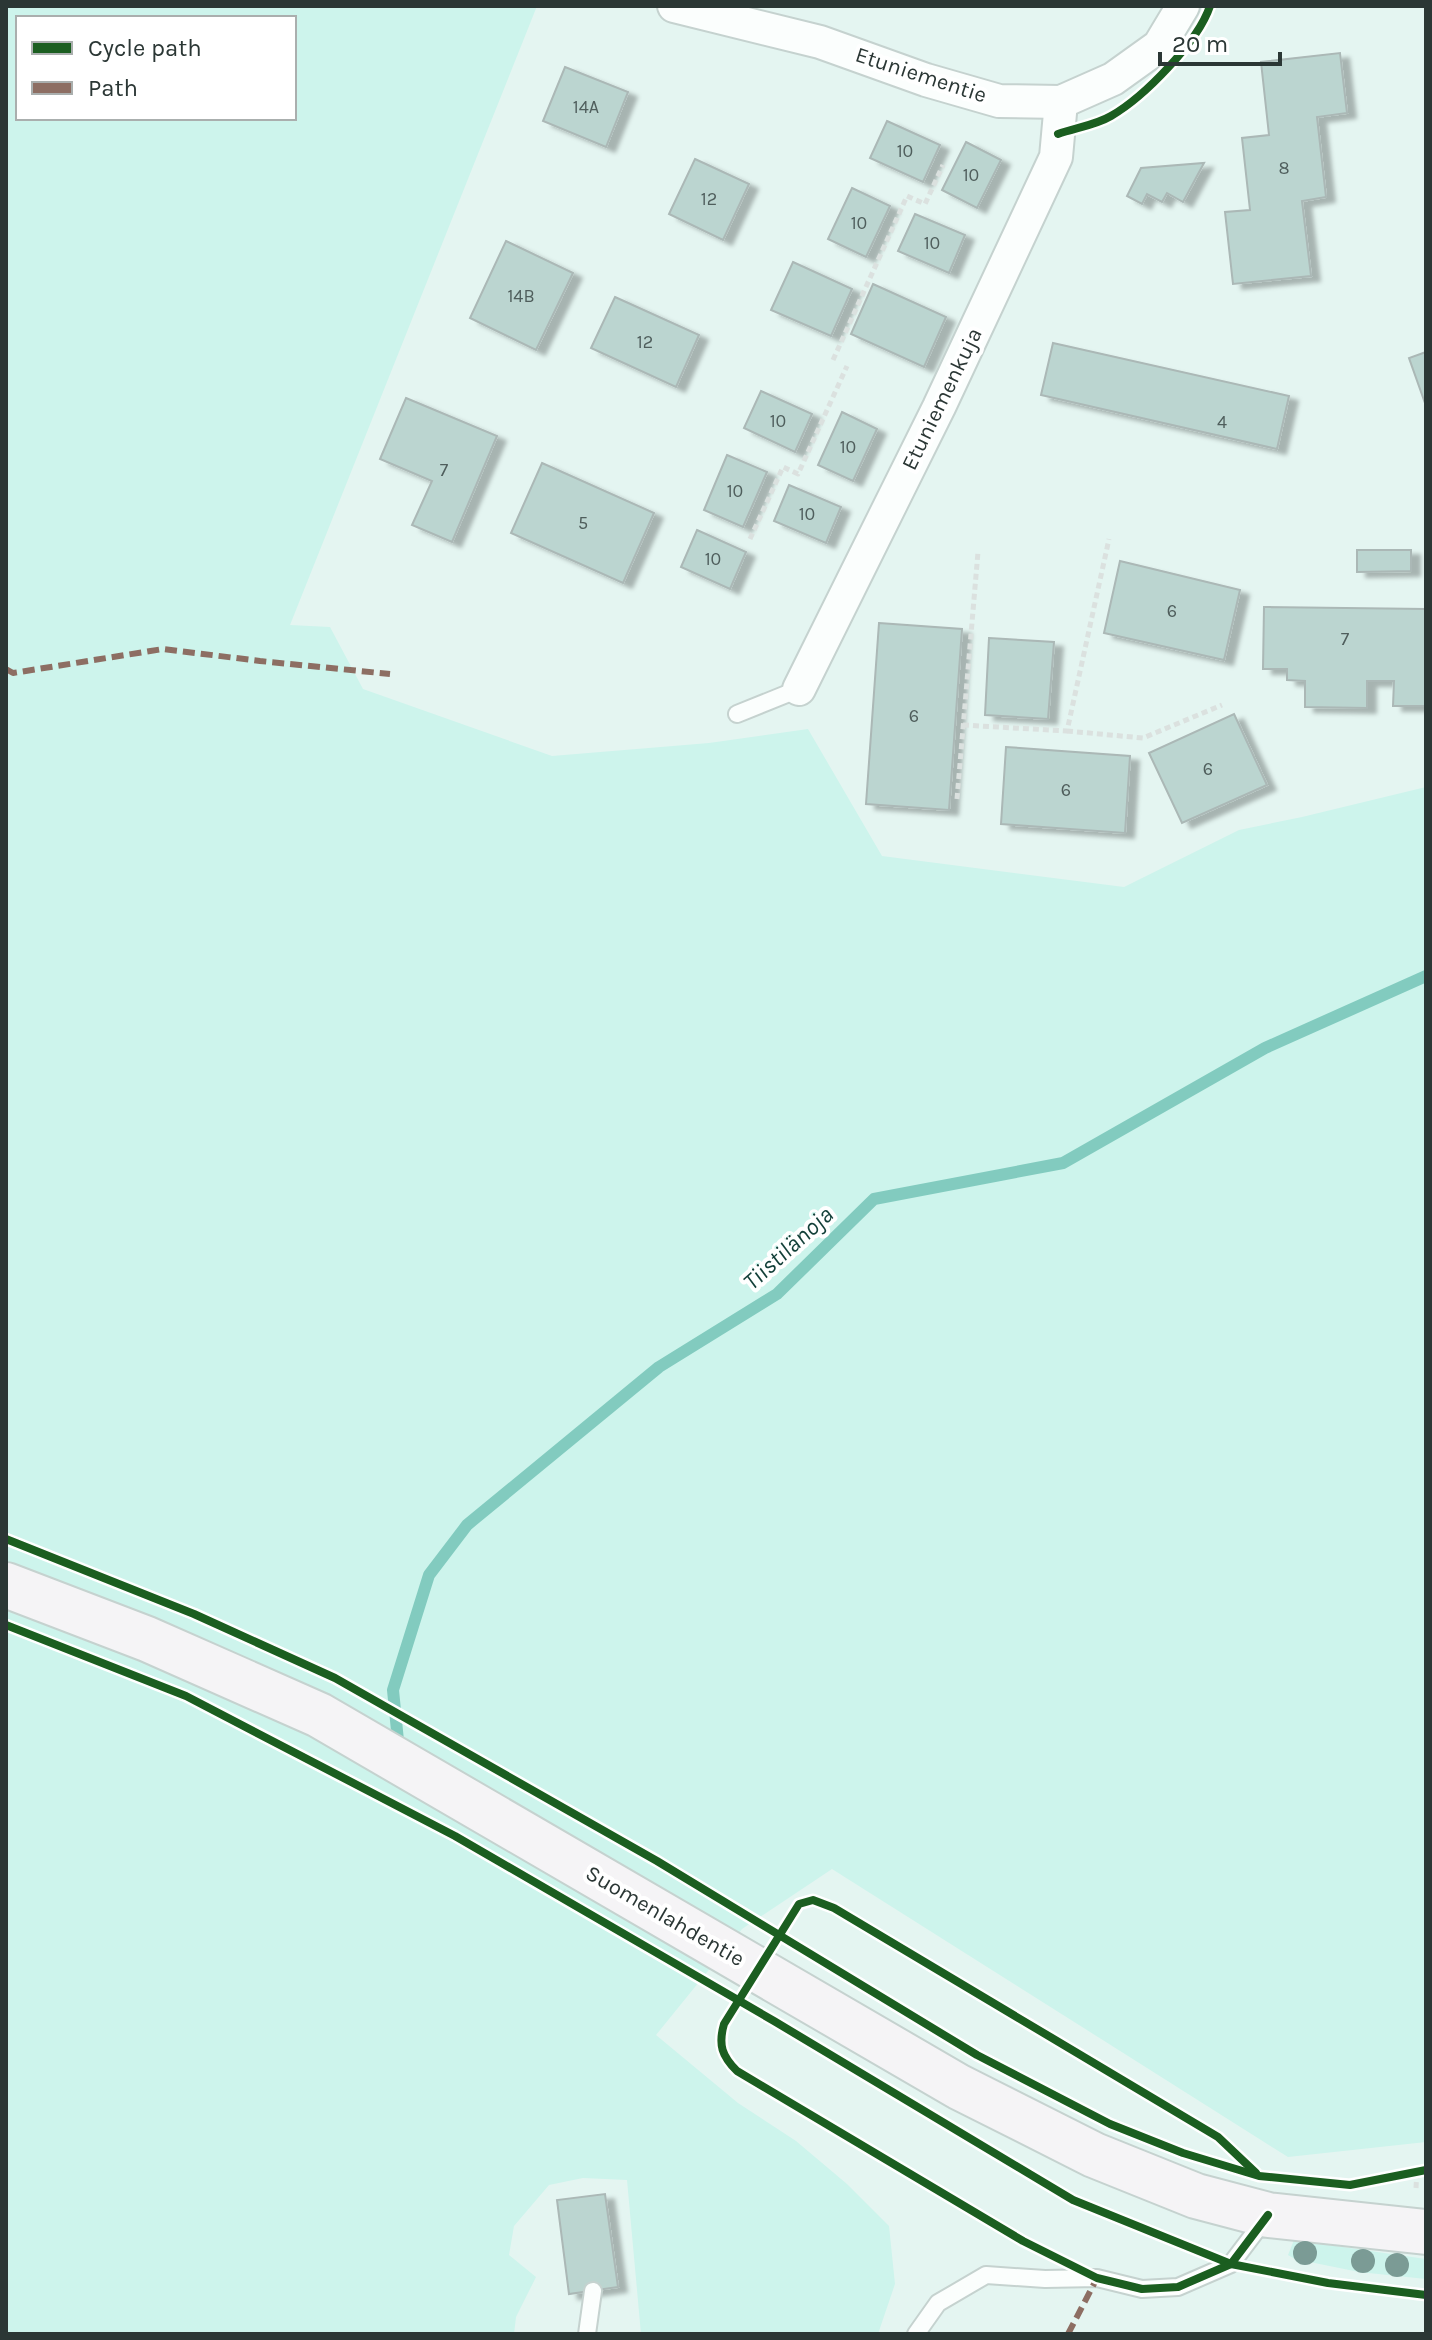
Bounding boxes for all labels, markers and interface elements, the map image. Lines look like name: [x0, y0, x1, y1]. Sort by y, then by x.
legend: [16, 16, 296, 120]
scale bar: [1160, 16, 1280, 66]
text: 20 m: [1172, 30, 1228, 58]
text: Cycle path: [88, 34, 202, 62]
street label: Etuniementie: [852, 42, 990, 108]
text: Path: [88, 74, 138, 102]
house number: 14A: [573, 96, 599, 118]
house number: 10: [897, 140, 913, 162]
house number: 8: [1278, 157, 1290, 179]
house number: 10: [963, 164, 979, 186]
house number: 12: [701, 188, 717, 210]
house number: 10: [851, 212, 867, 234]
house number: 10: [924, 232, 940, 254]
house number: 14B: [507, 285, 535, 307]
street label: Etuniemenkuja: [896, 324, 988, 474]
house number: 12: [637, 331, 653, 353]
house number: 10: [770, 410, 786, 432]
house number: 4: [1217, 411, 1227, 433]
house number: 10: [840, 436, 856, 458]
house number: 7: [440, 459, 449, 481]
house number: 10: [727, 480, 743, 502]
house number: 10: [799, 503, 815, 525]
house number: 5: [578, 512, 588, 534]
house number: 10: [705, 548, 721, 570]
house number: 6: [1167, 600, 1177, 622]
house number: 7: [1341, 628, 1350, 650]
house number: 6: [909, 705, 919, 727]
house number: 6: [1203, 758, 1213, 780]
house number: 6: [1061, 779, 1071, 801]
water label: Tiistilänoja: [737, 1200, 839, 1296]
street label: Suomenlahdentie: [581, 1860, 749, 1972]

